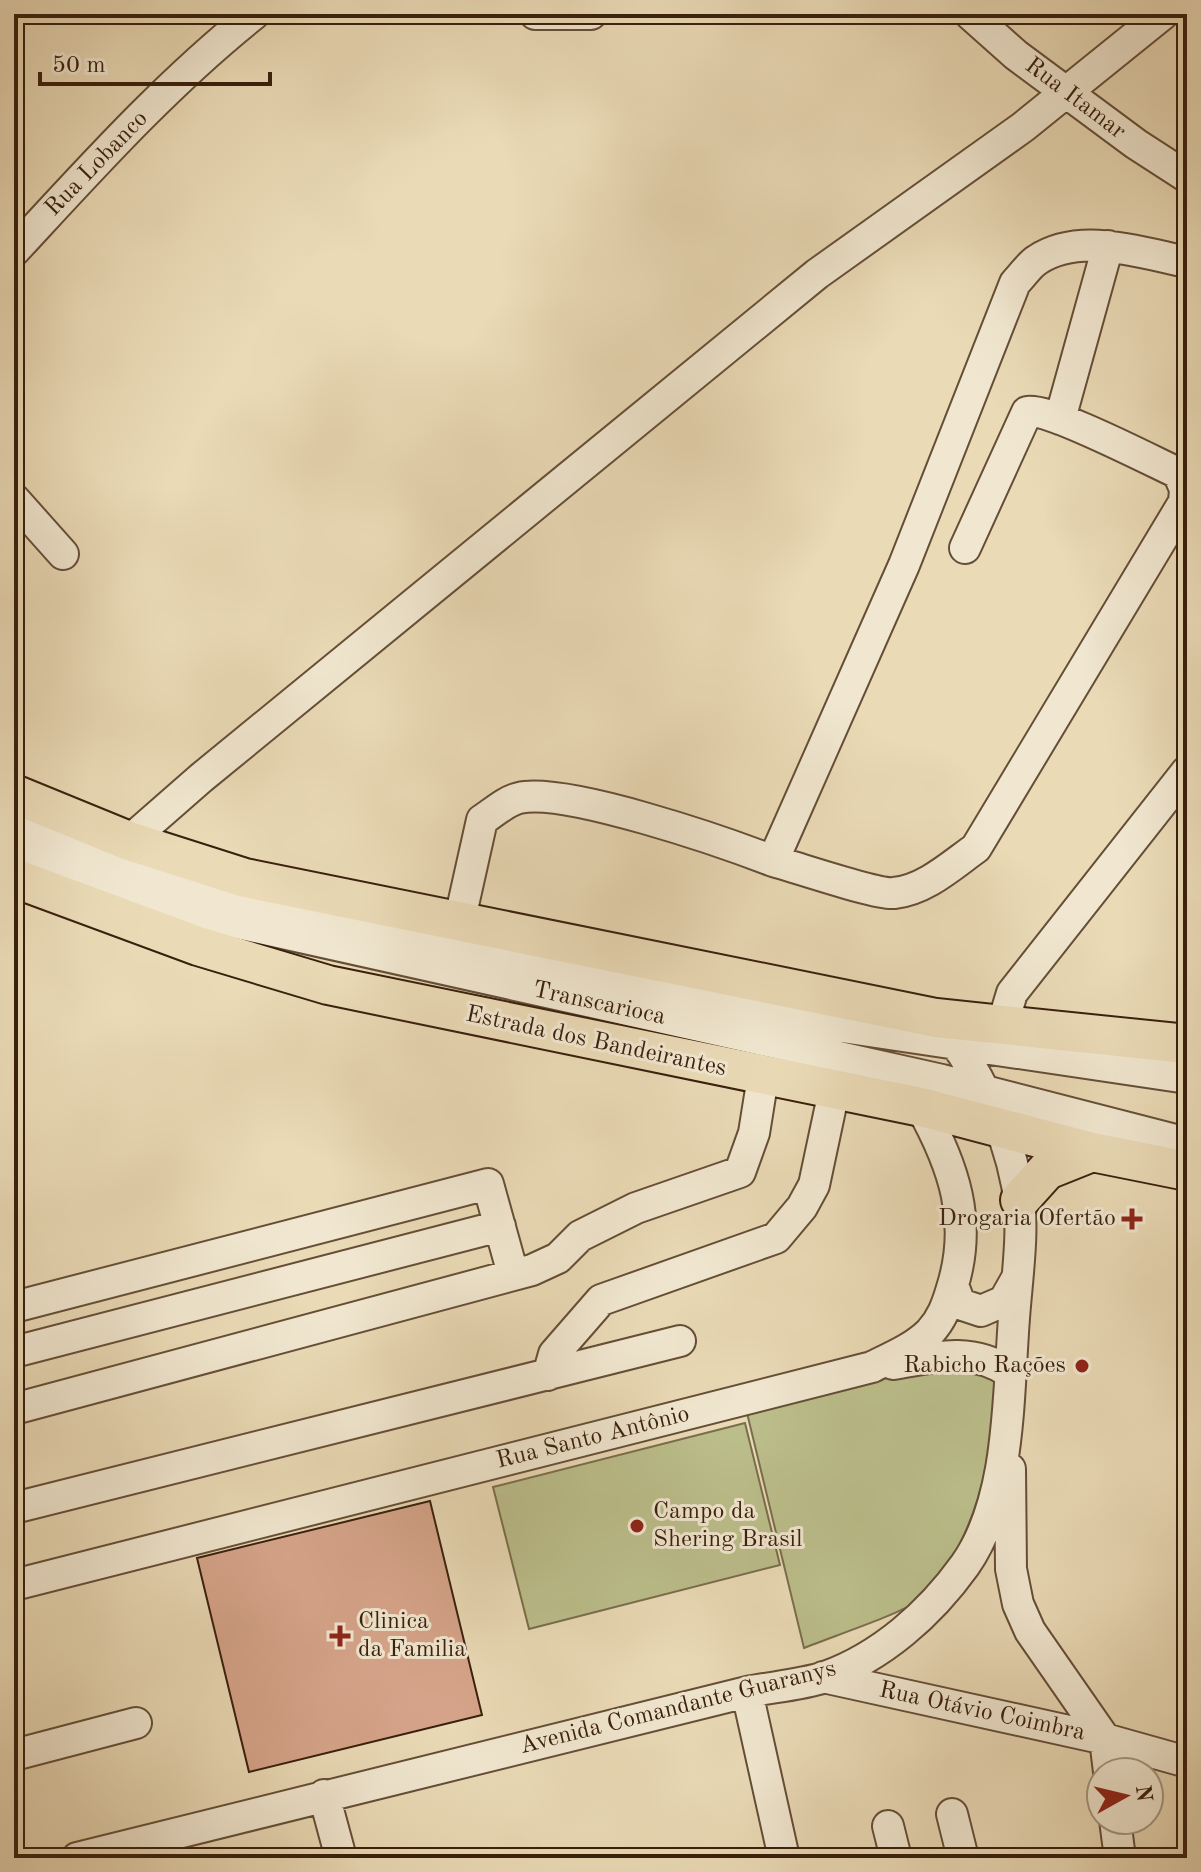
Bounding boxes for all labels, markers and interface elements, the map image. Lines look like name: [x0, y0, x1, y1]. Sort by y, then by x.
scale bar: [40, 36, 270, 86]
text: 50 m: [52, 54, 106, 78]
street label: Rua Itamar: [1020, 54, 1130, 144]
street label: Rua Lobanco: [41, 107, 153, 221]
street label: Transcarioca: [530, 978, 668, 1030]
street label: Estrada dos Bandeirantes: [464, 1003, 728, 1081]
place label: Drogaria Ofertão: [938, 1207, 1116, 1231]
marker: Drogaria Ofertão: [1123, 1210, 1141, 1228]
place label: Rabicho Rações: [903, 1354, 1066, 1378]
marker: Rabicho Rações: [1073, 1357, 1091, 1375]
street label: Rua Santo Antônio: [494, 1402, 692, 1474]
place label: Campo da Shering Brasil: [653, 1500, 803, 1552]
marker: Campo da Shering Brasil: [628, 1517, 646, 1535]
place label: Clinica da Familia: [358, 1610, 466, 1662]
marker: Clinica da Familia: [329, 1625, 351, 1647]
street label: Avenida Comandante Guaranys: [517, 1657, 839, 1759]
street label: Rua Otávio Coimbra: [877, 1678, 1087, 1746]
north arrow: [1085, 1756, 1165, 1836]
text: N: [1131, 1784, 1155, 1804]

